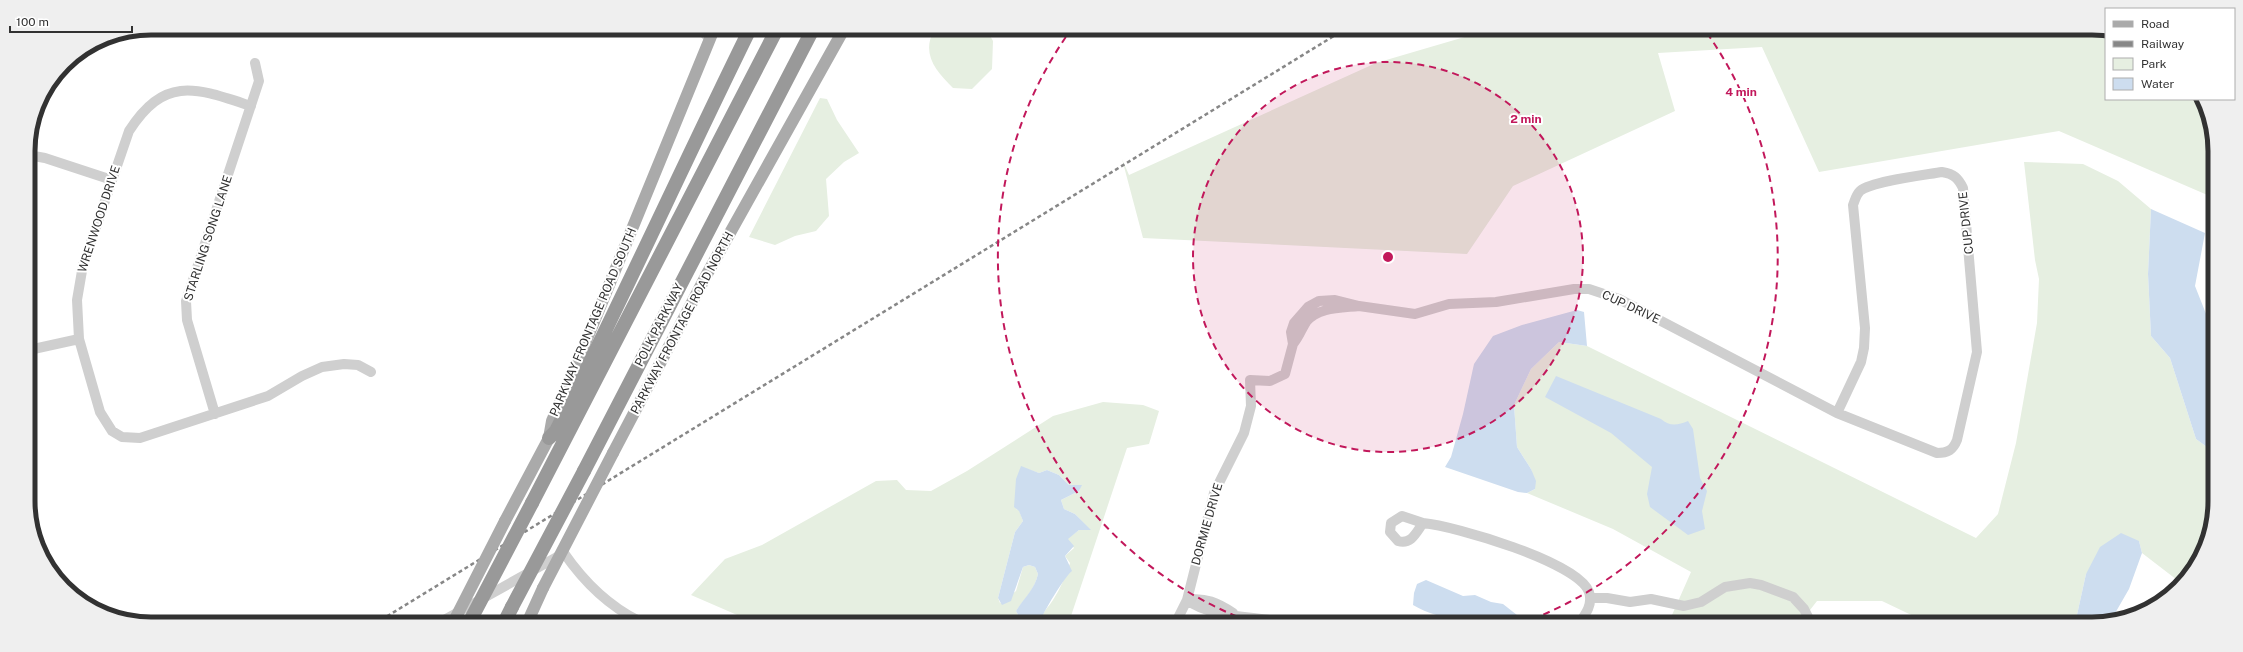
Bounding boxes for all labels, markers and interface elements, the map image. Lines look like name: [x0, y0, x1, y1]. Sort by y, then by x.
scale bar: [10, 8, 132, 34]
legend: [2105, 8, 2235, 100]
text: 100 m: [16, 15, 49, 29]
text: Road: [2141, 17, 2169, 31]
text: Railway: [2141, 37, 2185, 51]
text: Park: [2141, 57, 2167, 71]
text: Water: [2141, 77, 2175, 91]
text: 4 min: [1725, 85, 1757, 99]
text: 2 min: [1510, 112, 1542, 126]
street label: WRENWOOD DRIVE: [75, 164, 123, 274]
street label: STARLING SONG LANE: [181, 173, 235, 303]
street label: CUP DRIVE: [1956, 191, 1976, 255]
street label: PARKWAY FRONTAGE ROAD SOUTH: [547, 226, 639, 418]
street label: PARKWAY FRONTAGE ROAD NORTH: [628, 230, 736, 416]
centre of rings: [1381, 250, 1395, 264]
street label: POLK PARKWAY: [632, 280, 686, 369]
street label: CUP DRIVE: [1600, 287, 1662, 327]
street label: DORMIE DRIVE: [1189, 481, 1225, 567]

